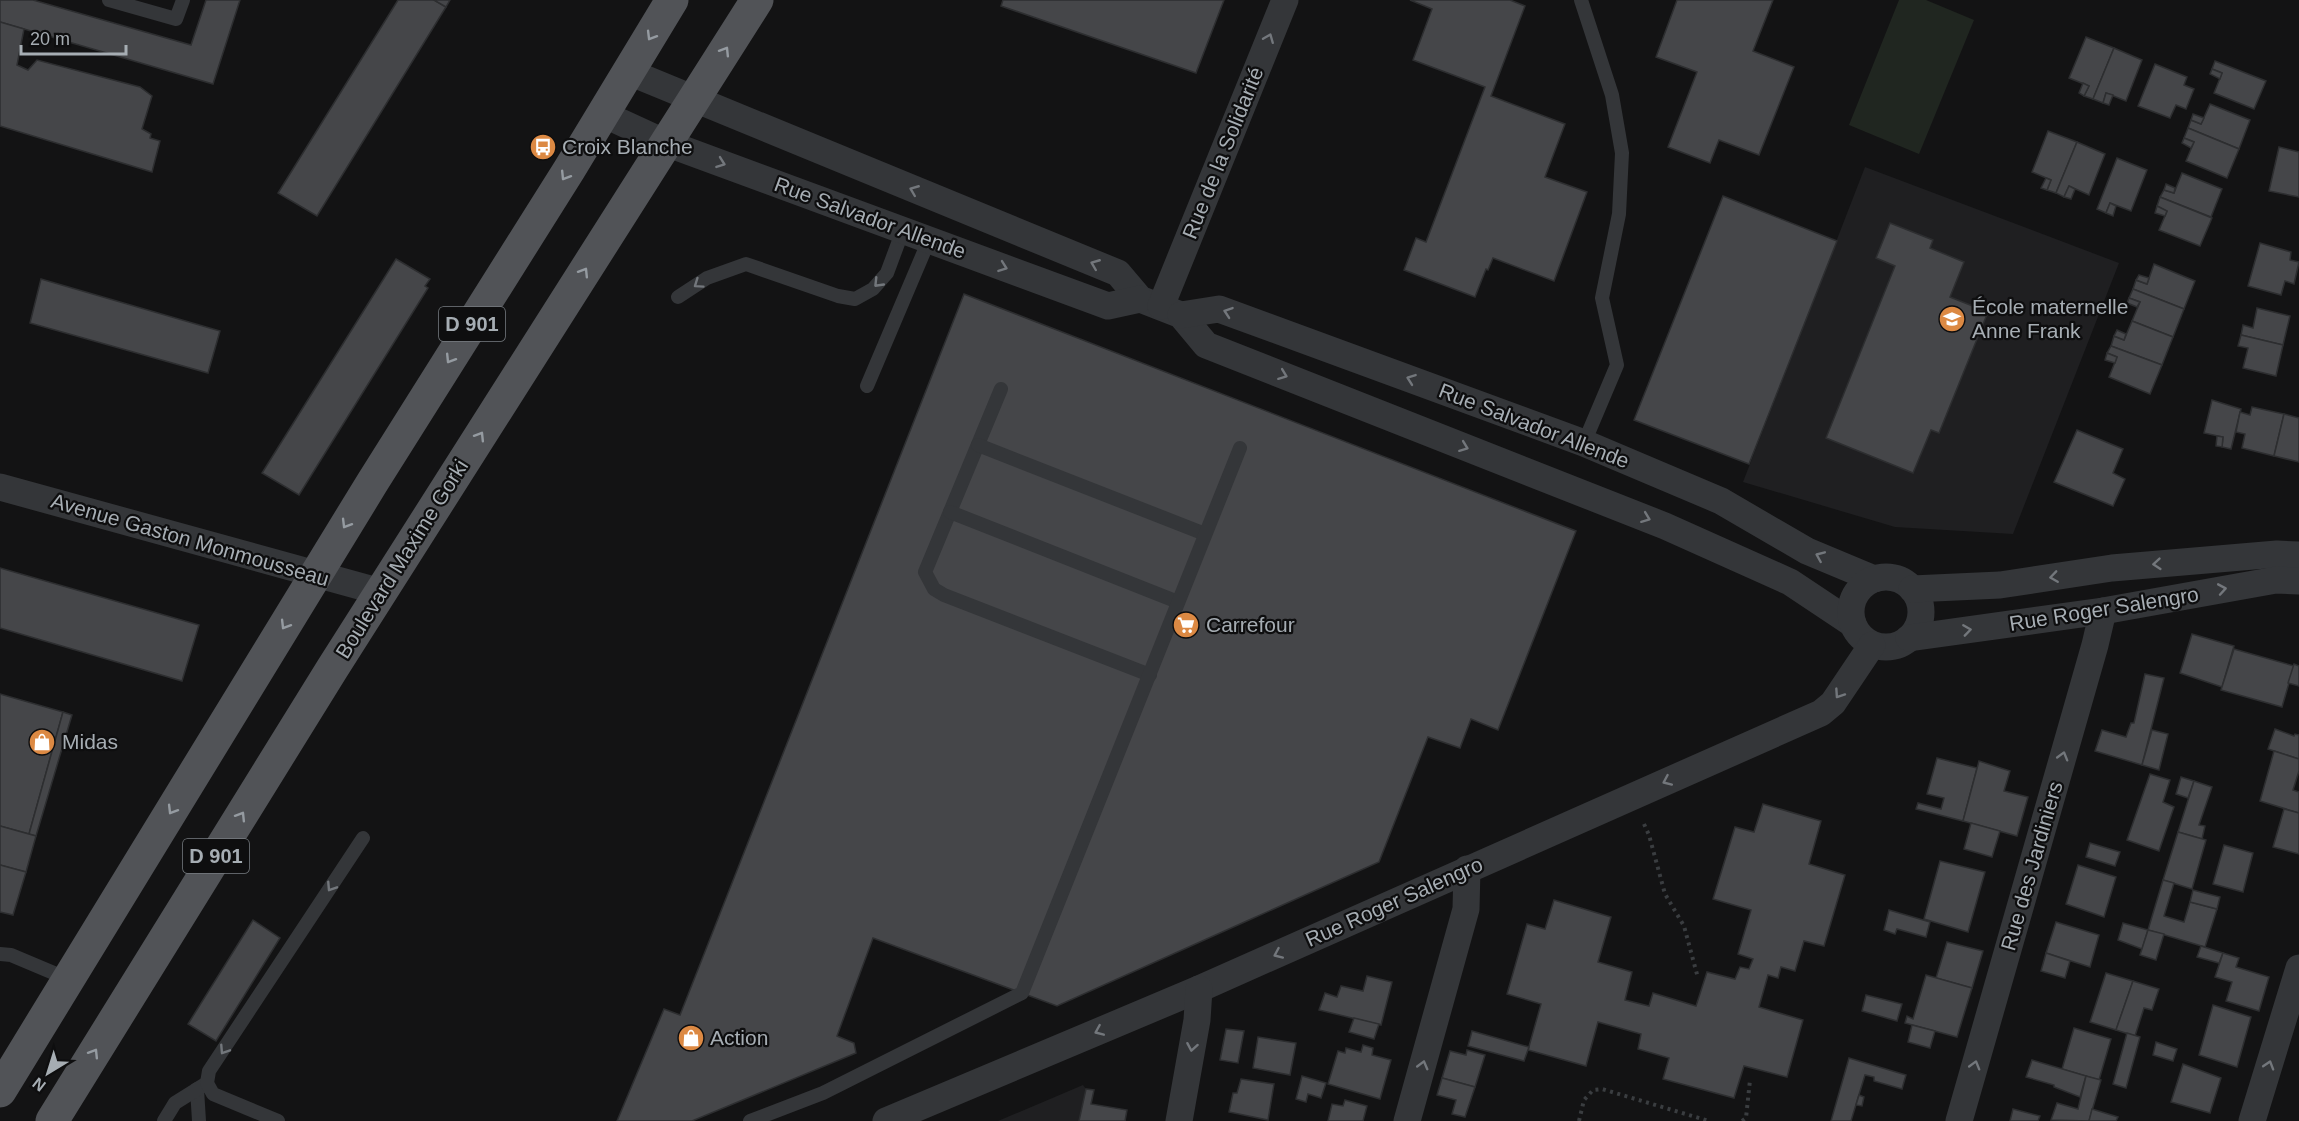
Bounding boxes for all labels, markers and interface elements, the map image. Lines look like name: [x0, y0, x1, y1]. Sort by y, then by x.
scale bar: [21, 18, 126, 56]
text: 20 m: [30, 29, 70, 49]
one-way arrow: [646, 30, 658, 40]
one-way arrow: [1262, 33, 1274, 44]
one-way arrow: [718, 47, 730, 57]
street label: Rue de la Solidarité: [1178, 64, 1268, 242]
bus stop icon: Croix Blanche: [528, 132, 558, 162]
place label: Croix Blanche: [562, 135, 693, 158]
one-way arrow: [715, 156, 726, 168]
one-way arrow: [561, 170, 573, 180]
street label: Rue Salvador Allende: [771, 172, 969, 263]
one-way arrow: [910, 185, 921, 197]
one-way arrow: [1090, 258, 1101, 271]
one-way arrow: [997, 260, 1007, 273]
one-way arrow: [577, 268, 589, 278]
one-way arrow: [874, 276, 885, 286]
one-way arrow: [694, 277, 705, 288]
place label: École maternelle Anne Frank: [1972, 295, 2128, 342]
school or university icon: École maternelle Anne Frank: [1937, 304, 1967, 334]
road number: D 901: [439, 307, 505, 341]
one-way arrow: [1223, 307, 1234, 320]
one-way arrow: [446, 352, 457, 363]
one-way arrow: [1276, 368, 1287, 380]
one-way arrow: [1406, 374, 1417, 386]
street label: Rue Salvador Allende: [1436, 379, 1633, 472]
one-way arrow: [473, 432, 484, 443]
one-way arrow: [1458, 440, 1469, 452]
street label: Boulevard Maxime Gorki: [331, 455, 472, 662]
street label: Avenue Gaston Monmousseau: [49, 489, 332, 590]
one-way arrow: [1639, 511, 1650, 523]
one-way arrow: [342, 518, 354, 528]
one-way arrow: [1815, 552, 1826, 564]
one-way arrow: [2152, 557, 2161, 570]
one-way arrow: [2049, 570, 2059, 582]
street label: Rue Roger Salengro: [2008, 582, 2200, 635]
one-way arrow: [2217, 584, 2227, 596]
supermarket icon: Carrefour: [1171, 610, 1201, 640]
place label: Carrefour: [1206, 613, 1295, 636]
one-way arrow: [280, 619, 292, 629]
one-way arrow: [1963, 625, 1972, 637]
one-way arrow: [1835, 687, 1846, 698]
shop icon: Midas: [27, 727, 57, 757]
place label: Midas: [62, 730, 118, 753]
one-way arrow: [2056, 751, 2068, 762]
one-way arrow: [1663, 774, 1674, 786]
street label: Rue des Jardiniers: [1996, 779, 2067, 953]
one-way arrow: [168, 804, 180, 814]
one-way arrow: [234, 812, 246, 822]
road number: D 901: [183, 839, 249, 873]
street label: Rue Roger Salengro: [1302, 852, 1486, 951]
one-way arrow: [327, 880, 338, 891]
one-way arrow: [1273, 946, 1284, 958]
shop icon: Action: [676, 1023, 706, 1053]
one-way arrow: [1094, 1024, 1105, 1036]
place label: Action: [710, 1026, 768, 1049]
one-way arrow: [1187, 1042, 1199, 1052]
north arrow: [18, 1043, 78, 1103]
one-way arrow: [220, 1043, 231, 1054]
one-way arrow: [87, 1049, 98, 1060]
one-way arrow: [1415, 1060, 1428, 1070]
one-way arrow: [1968, 1060, 1981, 1070]
one-way arrow: [2262, 1060, 2274, 1071]
text: N: [29, 1074, 49, 1095]

